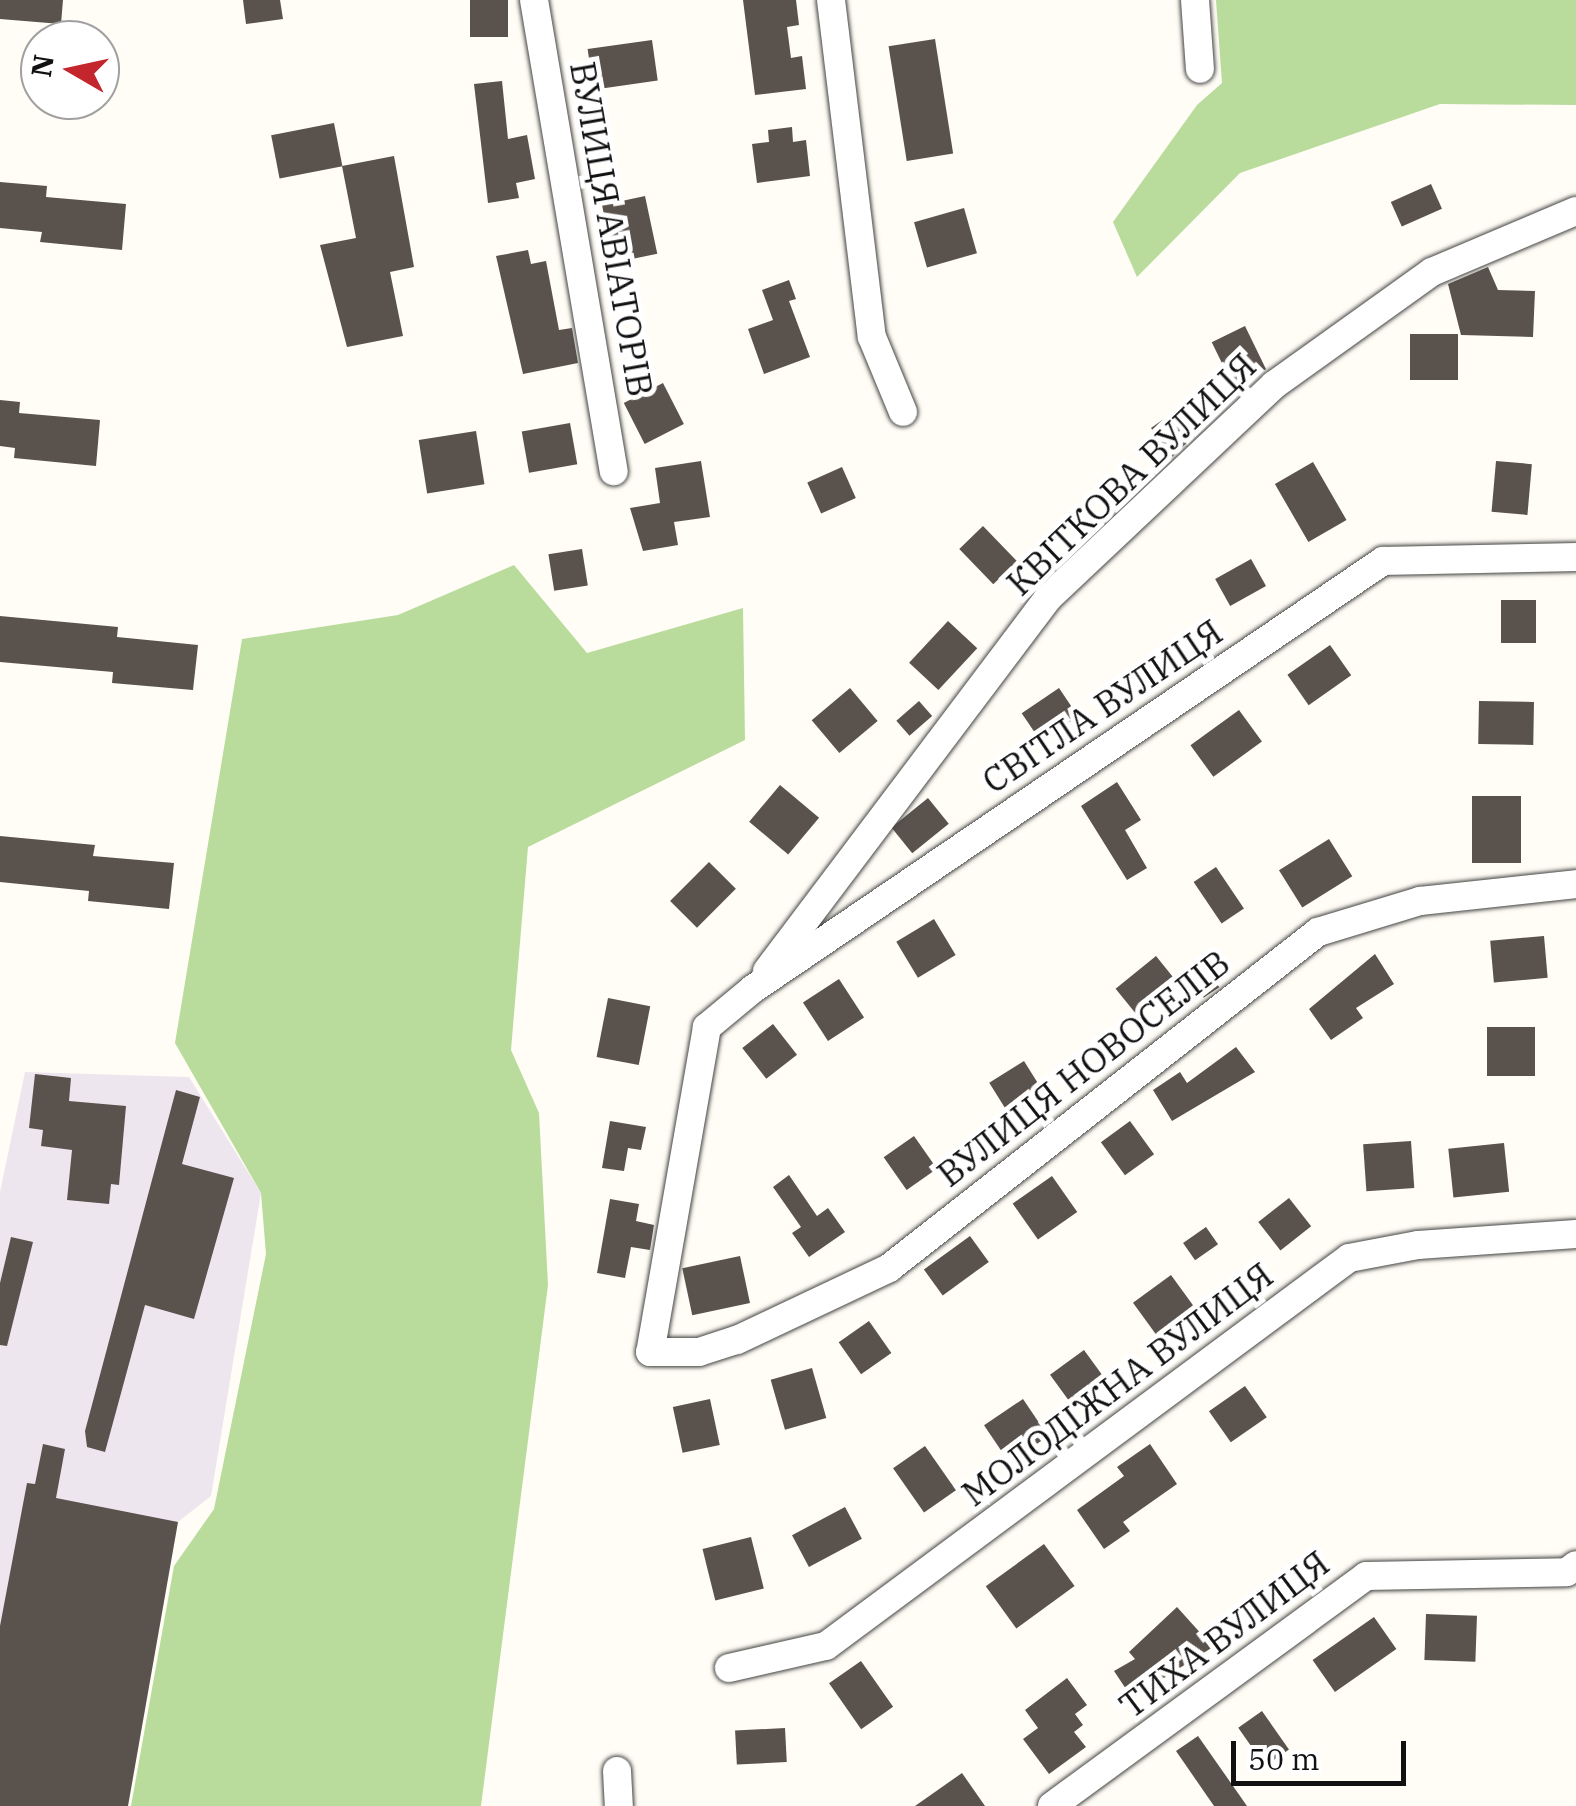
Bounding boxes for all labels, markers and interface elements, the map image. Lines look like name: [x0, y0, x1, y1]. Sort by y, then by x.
north arrow: [20, 20, 120, 120]
text: N: [22, 52, 62, 79]
street label: ВУЛИЦЯ АВІАТОРІВ: [562, 58, 662, 400]
street label: КВІТКОВА ВУЛИЦЯ: [998, 344, 1264, 604]
street label: СВІТЛА ВУЛИЦЯ: [974, 610, 1230, 802]
street label: ВУЛИЦЯ НОВОСЕЛІВ: [929, 941, 1237, 1195]
street label: МОЛОДІЖНА ВУЛИЦЯ: [954, 1254, 1280, 1514]
street label: ТИХА ВУЛИЦЯ: [1111, 1542, 1337, 1726]
scale bar: [1236, 1721, 1411, 1783]
text: 50 m: [1248, 1739, 1320, 1778]

